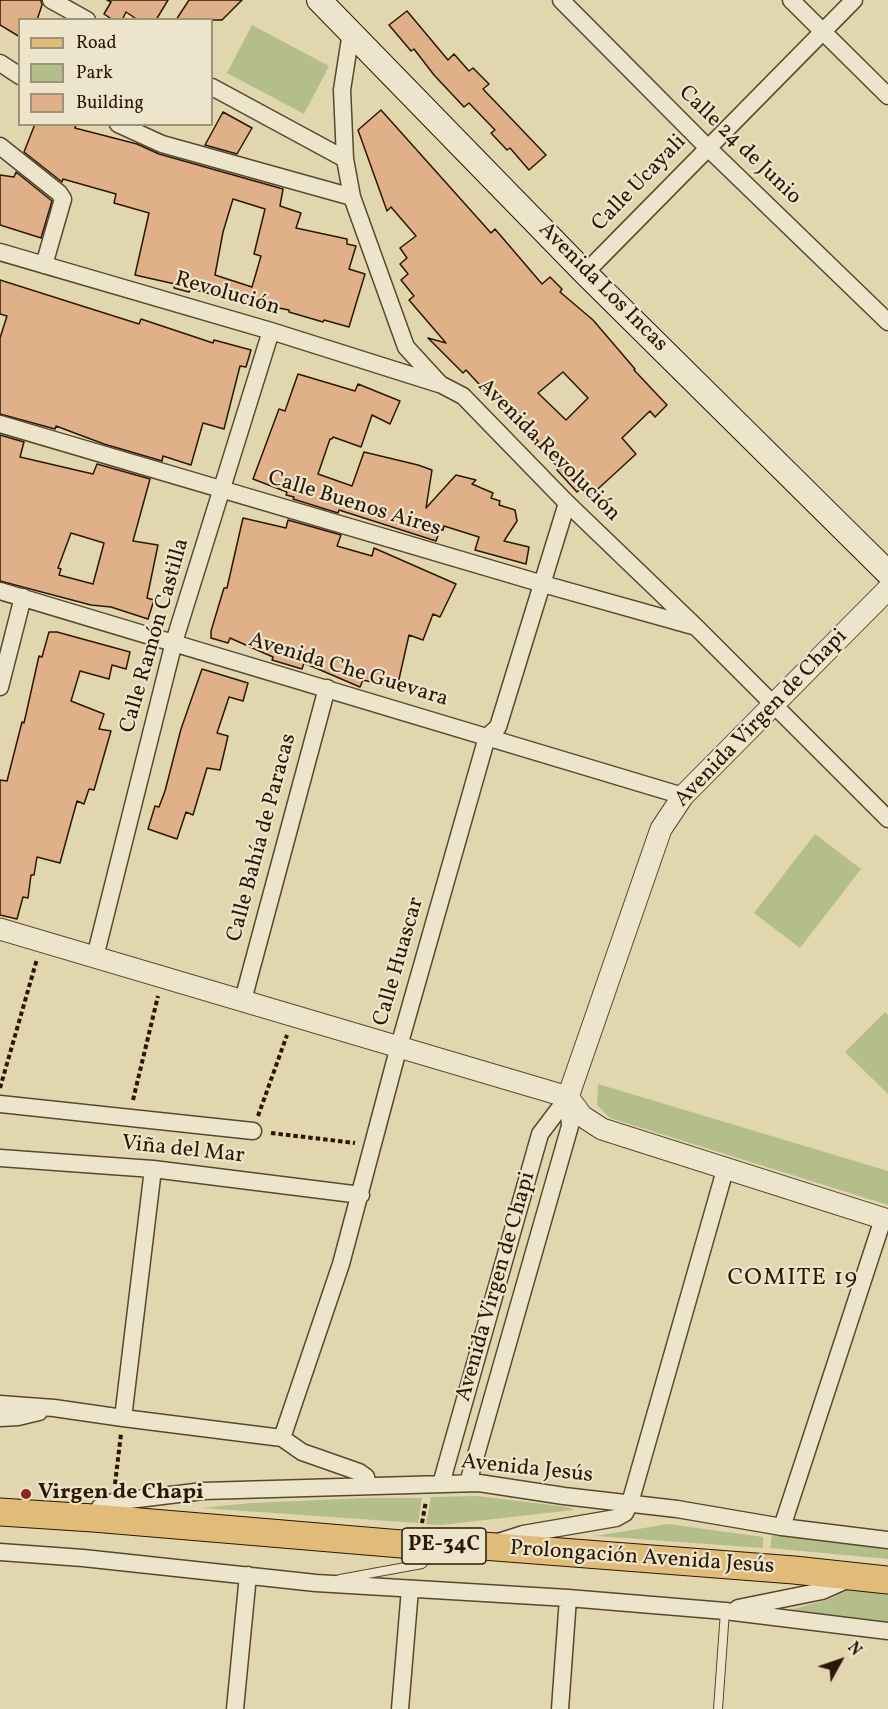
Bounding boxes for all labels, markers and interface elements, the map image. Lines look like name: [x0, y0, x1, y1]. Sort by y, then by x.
legend: [18, 18, 213, 126]
text: Road: [76, 31, 117, 56]
text: Park: [76, 61, 113, 86]
street label: Calle 24 de Junio: [672, 81, 806, 211]
text: Building: [76, 91, 144, 116]
street label: Calle Ucayali: [587, 130, 693, 238]
street label: Avenida Los Incas: [532, 218, 672, 358]
street label: Revolución: [171, 267, 283, 323]
street label: Avenida Revolución: [471, 374, 625, 528]
street label: Calle Buenos Aires: [264, 466, 444, 544]
street label: Calle Ramón Castilla: [116, 536, 196, 736]
street label: Avenida Virgen de Chapi: [670, 624, 854, 814]
street label: Avenida Che Guevara: [245, 628, 451, 714]
street label: Calle Bahía de Paracas: [223, 731, 303, 945]
street label: Calle Huascar: [369, 895, 431, 1029]
street label: Viña del Mar: [120, 1131, 246, 1171]
street label: Avenida Virgen de Chapi: [452, 1169, 542, 1405]
district label: COMITE 19: [728, 1266, 858, 1294]
street label: Avenida Jesús: [460, 1450, 594, 1490]
place label: Virgen de Chapi: [38, 1481, 204, 1507]
marker: Virgen de Chapi: [19, 1487, 33, 1501]
road number: PE-34C: [402, 1528, 486, 1564]
street label: Prolongación Avenida Jesús: [509, 1537, 775, 1581]
north arrow: [810, 1631, 870, 1691]
text: N: [842, 1638, 866, 1661]

